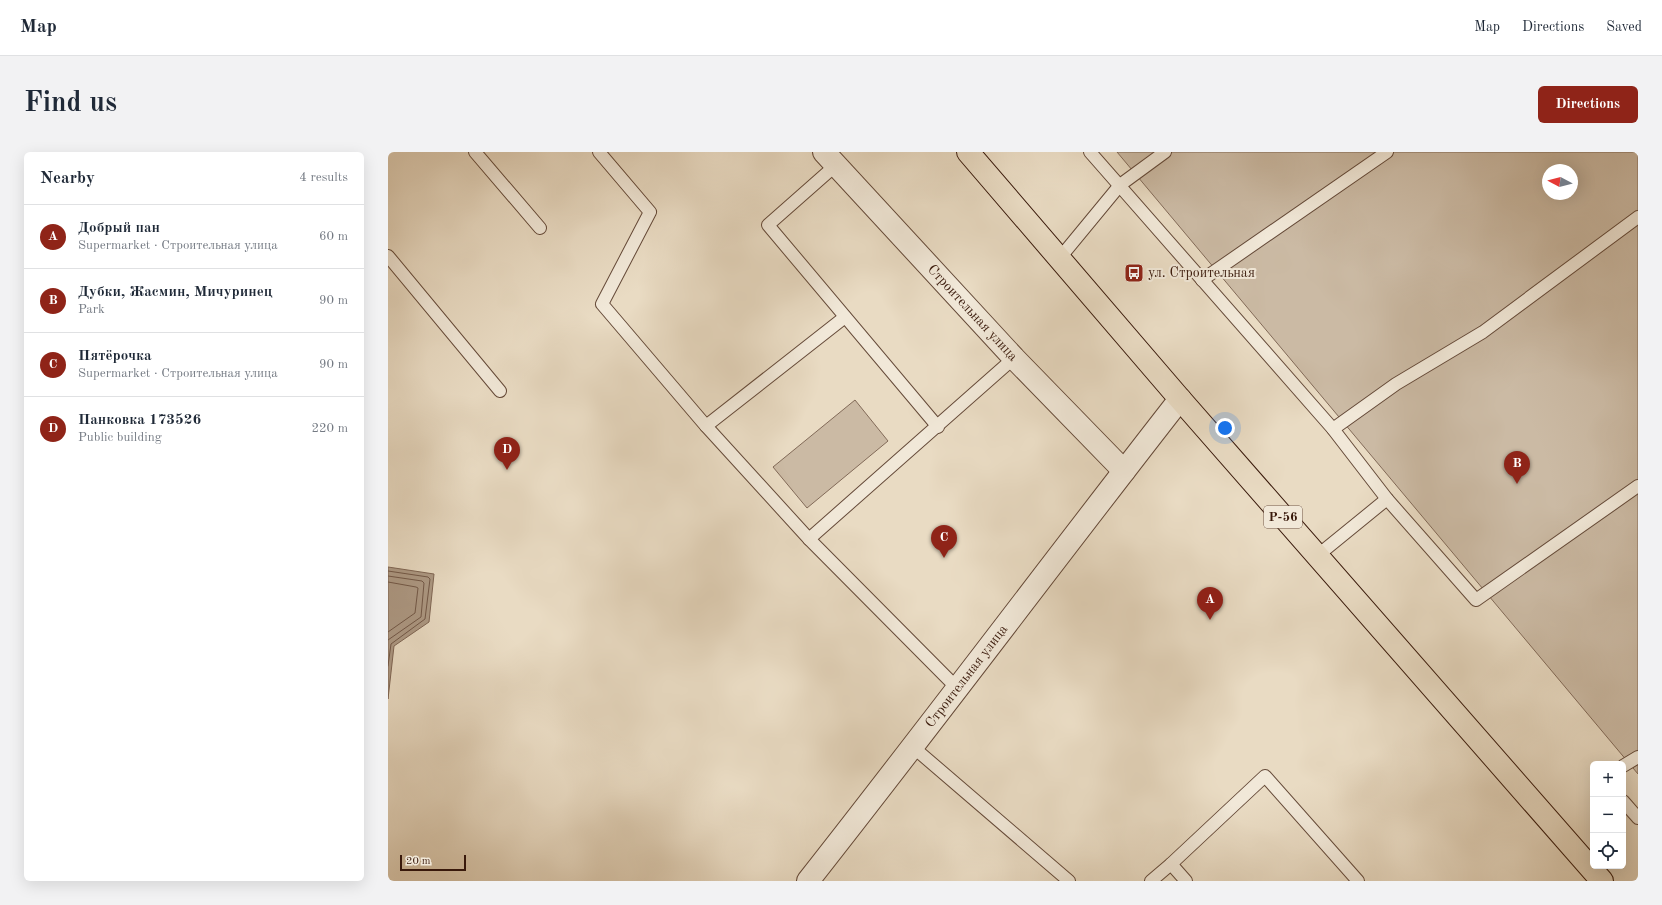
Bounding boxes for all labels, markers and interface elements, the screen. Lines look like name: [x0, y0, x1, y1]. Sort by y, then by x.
text: Map: [20, 18, 57, 37]
text: Map: [1474, 20, 1500, 34]
text: Directions: [1522, 20, 1584, 34]
text: Saved: [1606, 20, 1642, 34]
button: Directions: [1538, 86, 1638, 123]
text: Find us: [24, 90, 117, 118]
north arrow: [1542, 164, 1578, 200]
text: Nearby: [40, 170, 95, 187]
text: 4 results: [299, 171, 348, 184]
text: Добрый пан: [78, 221, 160, 236]
text: A: [48, 230, 58, 243]
text: 60 m: [319, 230, 348, 243]
text: Supermarket · Строительная улица: [78, 239, 278, 252]
street label: Строительная улица: [925, 262, 1020, 364]
bus stop icon: ул. Строительная: [1123, 262, 1145, 284]
place label: ул. Строительная: [1148, 266, 1255, 280]
text: Дубки, Жасмин, Мичуринец: [78, 285, 273, 300]
text: B: [48, 294, 58, 307]
text: 90 m: [319, 294, 348, 307]
text: Park: [78, 303, 105, 316]
text: Пятёрочка: [78, 349, 152, 364]
text: C: [49, 358, 57, 371]
text: 90 m: [319, 358, 348, 371]
text: Supermarket · Строительная улица: [78, 367, 278, 380]
text: Панковка 173526: [78, 413, 201, 428]
your location: [1215, 418, 1235, 438]
text: D: [48, 422, 58, 435]
text: 220 m: [311, 422, 348, 435]
text: Public building: [78, 431, 162, 444]
pin: D: [494, 437, 520, 470]
pin: B: [1504, 451, 1530, 484]
road number: Р-56: [1264, 506, 1302, 528]
pin: C: [931, 525, 957, 558]
pin: A: [1197, 587, 1223, 620]
street label: Строительная улица: [923, 622, 1010, 730]
map controls: [1590, 761, 1626, 869]
button: +: [1590, 761, 1626, 797]
button: −: [1590, 797, 1626, 833]
button: locate: [1590, 833, 1626, 869]
scale bar: [400, 853, 466, 872]
text: 20 m: [406, 856, 431, 867]

